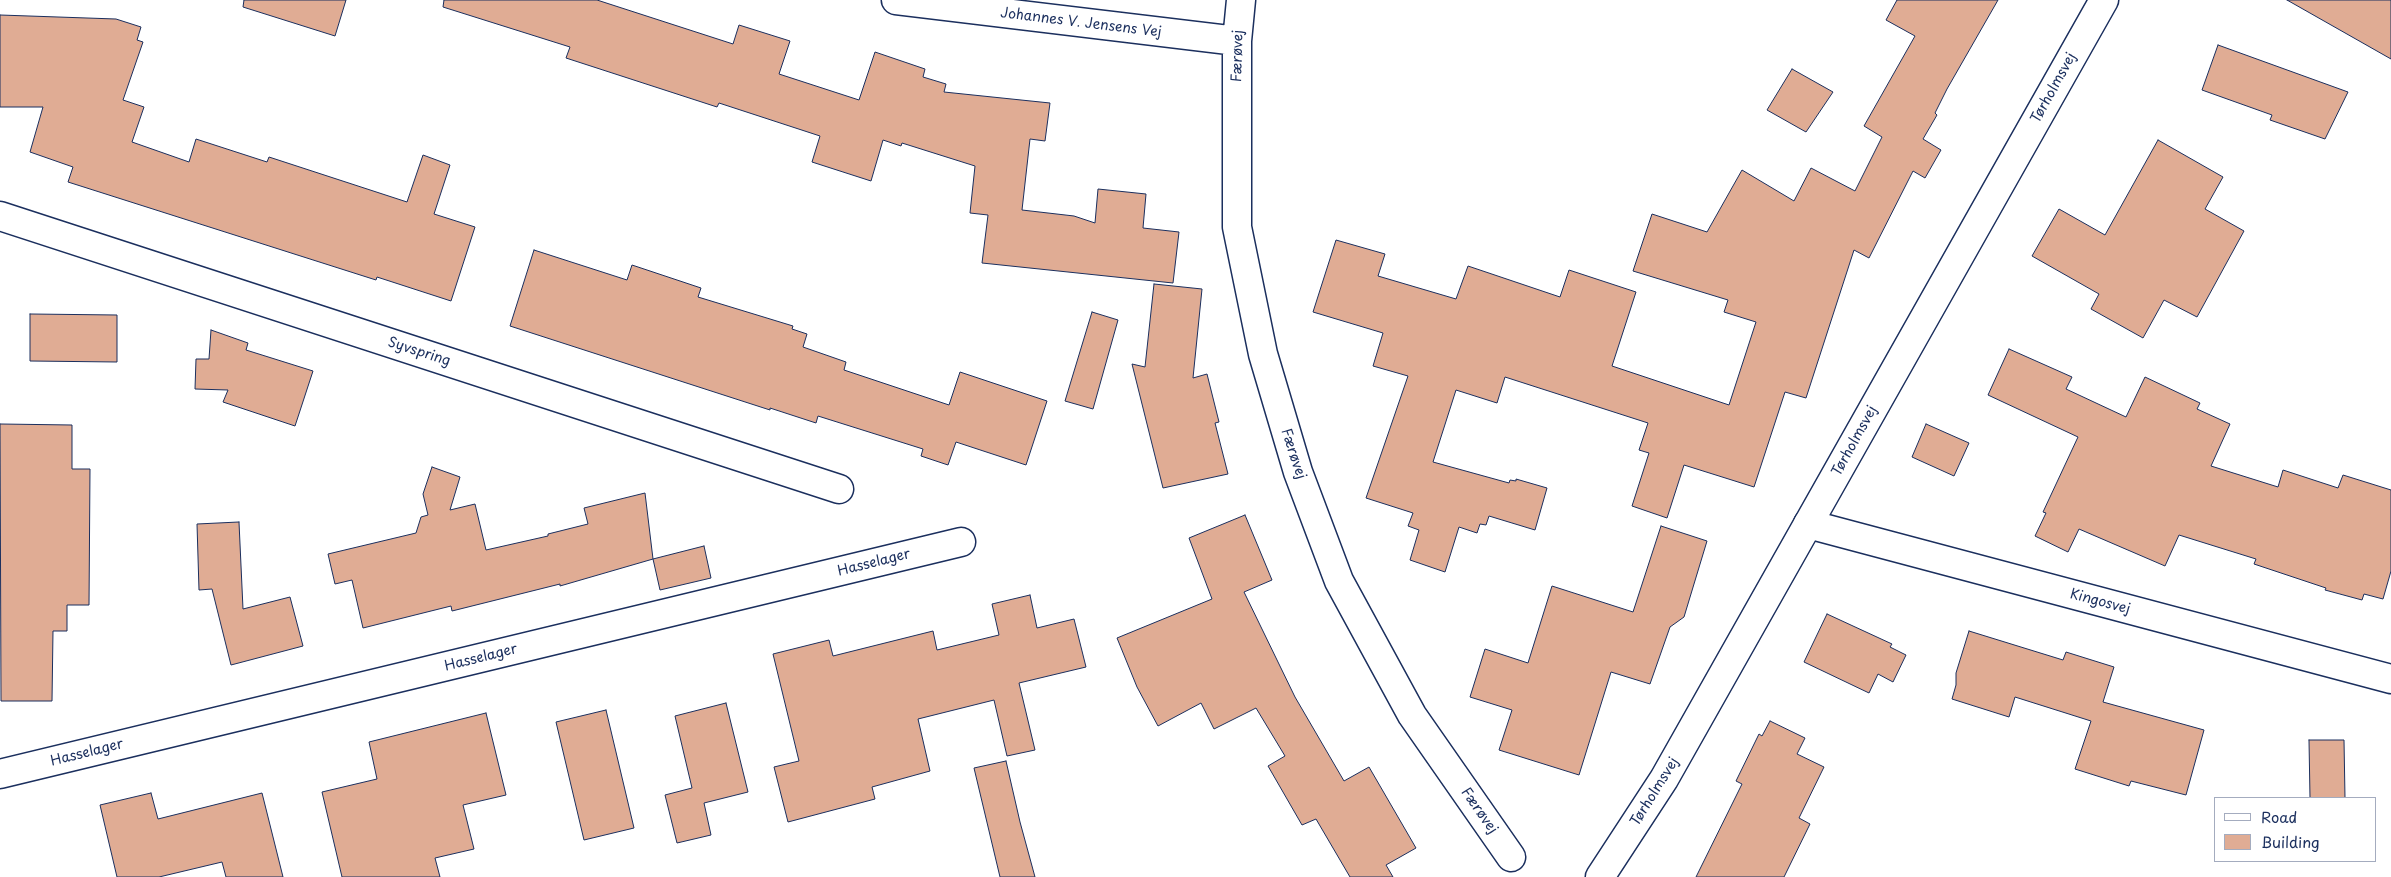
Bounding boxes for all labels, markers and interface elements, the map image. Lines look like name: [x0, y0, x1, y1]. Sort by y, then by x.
street label: Johannes V. Jensens Vej: [1000, 5, 1162, 41]
street label: Færøvej: [1229, 30, 1247, 82]
street label: Tørholmsvej: [2028, 50, 2080, 126]
street label: Syvspring: [386, 334, 452, 370]
street label: Tørholmsvej: [1829, 403, 1881, 479]
street label: Færøvej: [1277, 427, 1309, 481]
street label: Hasselager: [836, 546, 912, 580]
street label: Kingosvej: [2068, 586, 2132, 618]
street label: Hasselager: [443, 641, 519, 675]
street label: Hasselager: [49, 736, 125, 770]
street label: Tørholmsvej: [1627, 755, 1683, 829]
street label: Færøvej: [1457, 785, 1501, 837]
legend: [2214, 797, 2376, 862]
text: Road: [2261, 805, 2297, 828]
text: Building: [2261, 830, 2320, 853]

